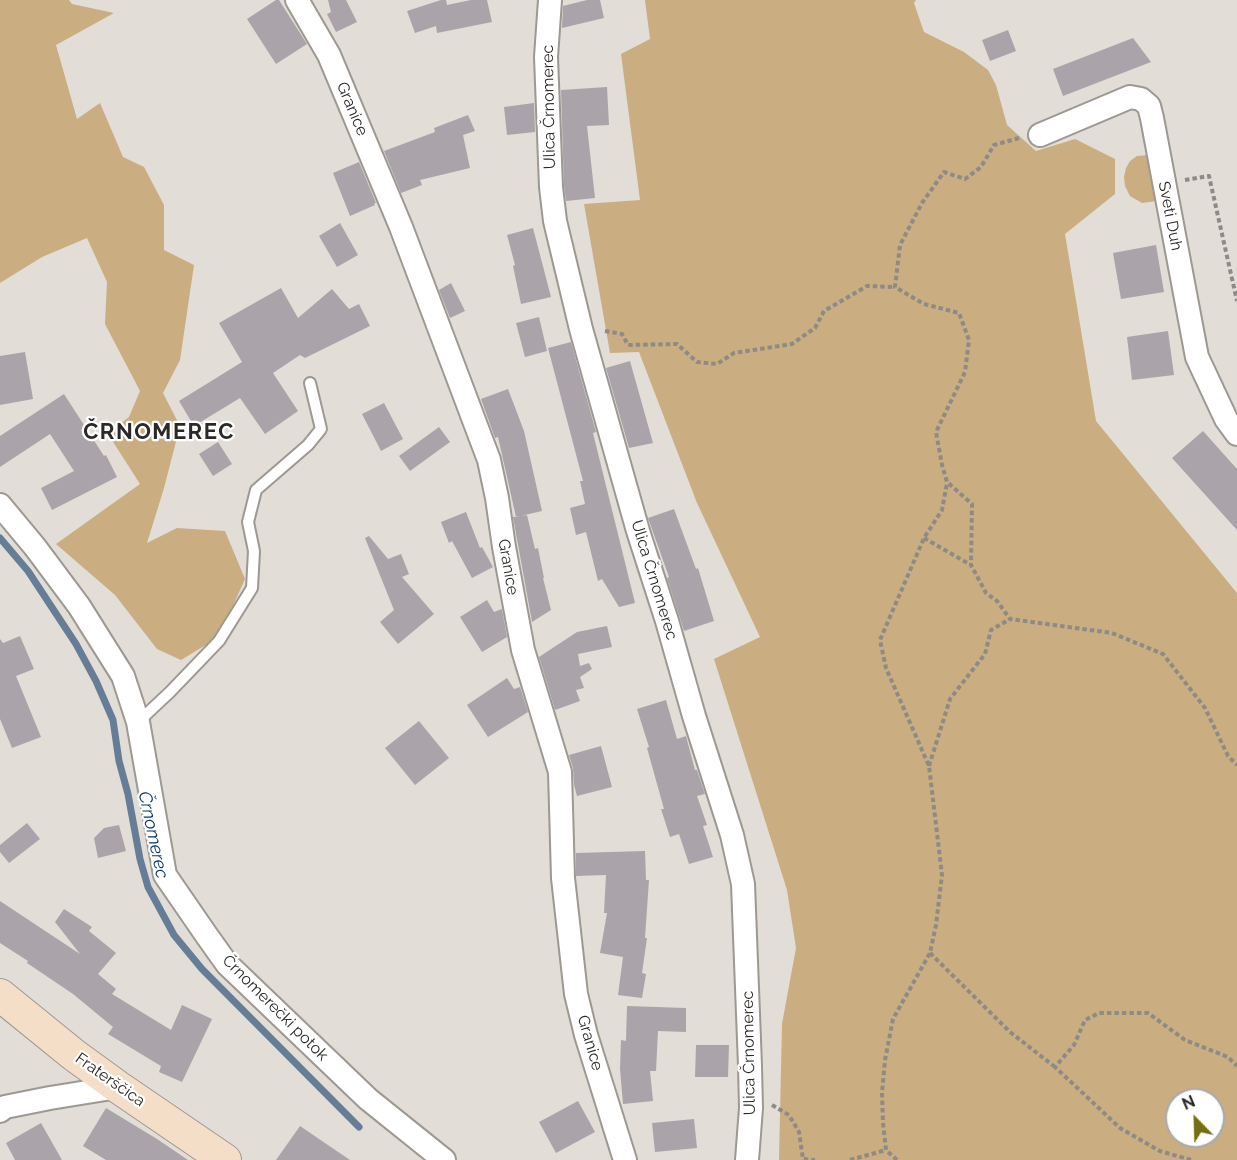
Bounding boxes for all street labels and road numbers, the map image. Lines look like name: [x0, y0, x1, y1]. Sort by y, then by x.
street label: Ulica Črnomerec: [538, 45, 560, 169]
street label: Granice: [332, 79, 372, 139]
street label: Sveti Duh: [1154, 180, 1186, 252]
street label: Ulica Črnomerec: [627, 518, 681, 642]
street label: Granice: [494, 537, 522, 597]
street label: Črnomerečki potok: [218, 951, 332, 1065]
street label: Ulica Črnomerec: [738, 991, 760, 1115]
street label: Granice: [573, 1013, 607, 1073]
street label: Fraterščica: [71, 1049, 149, 1111]

